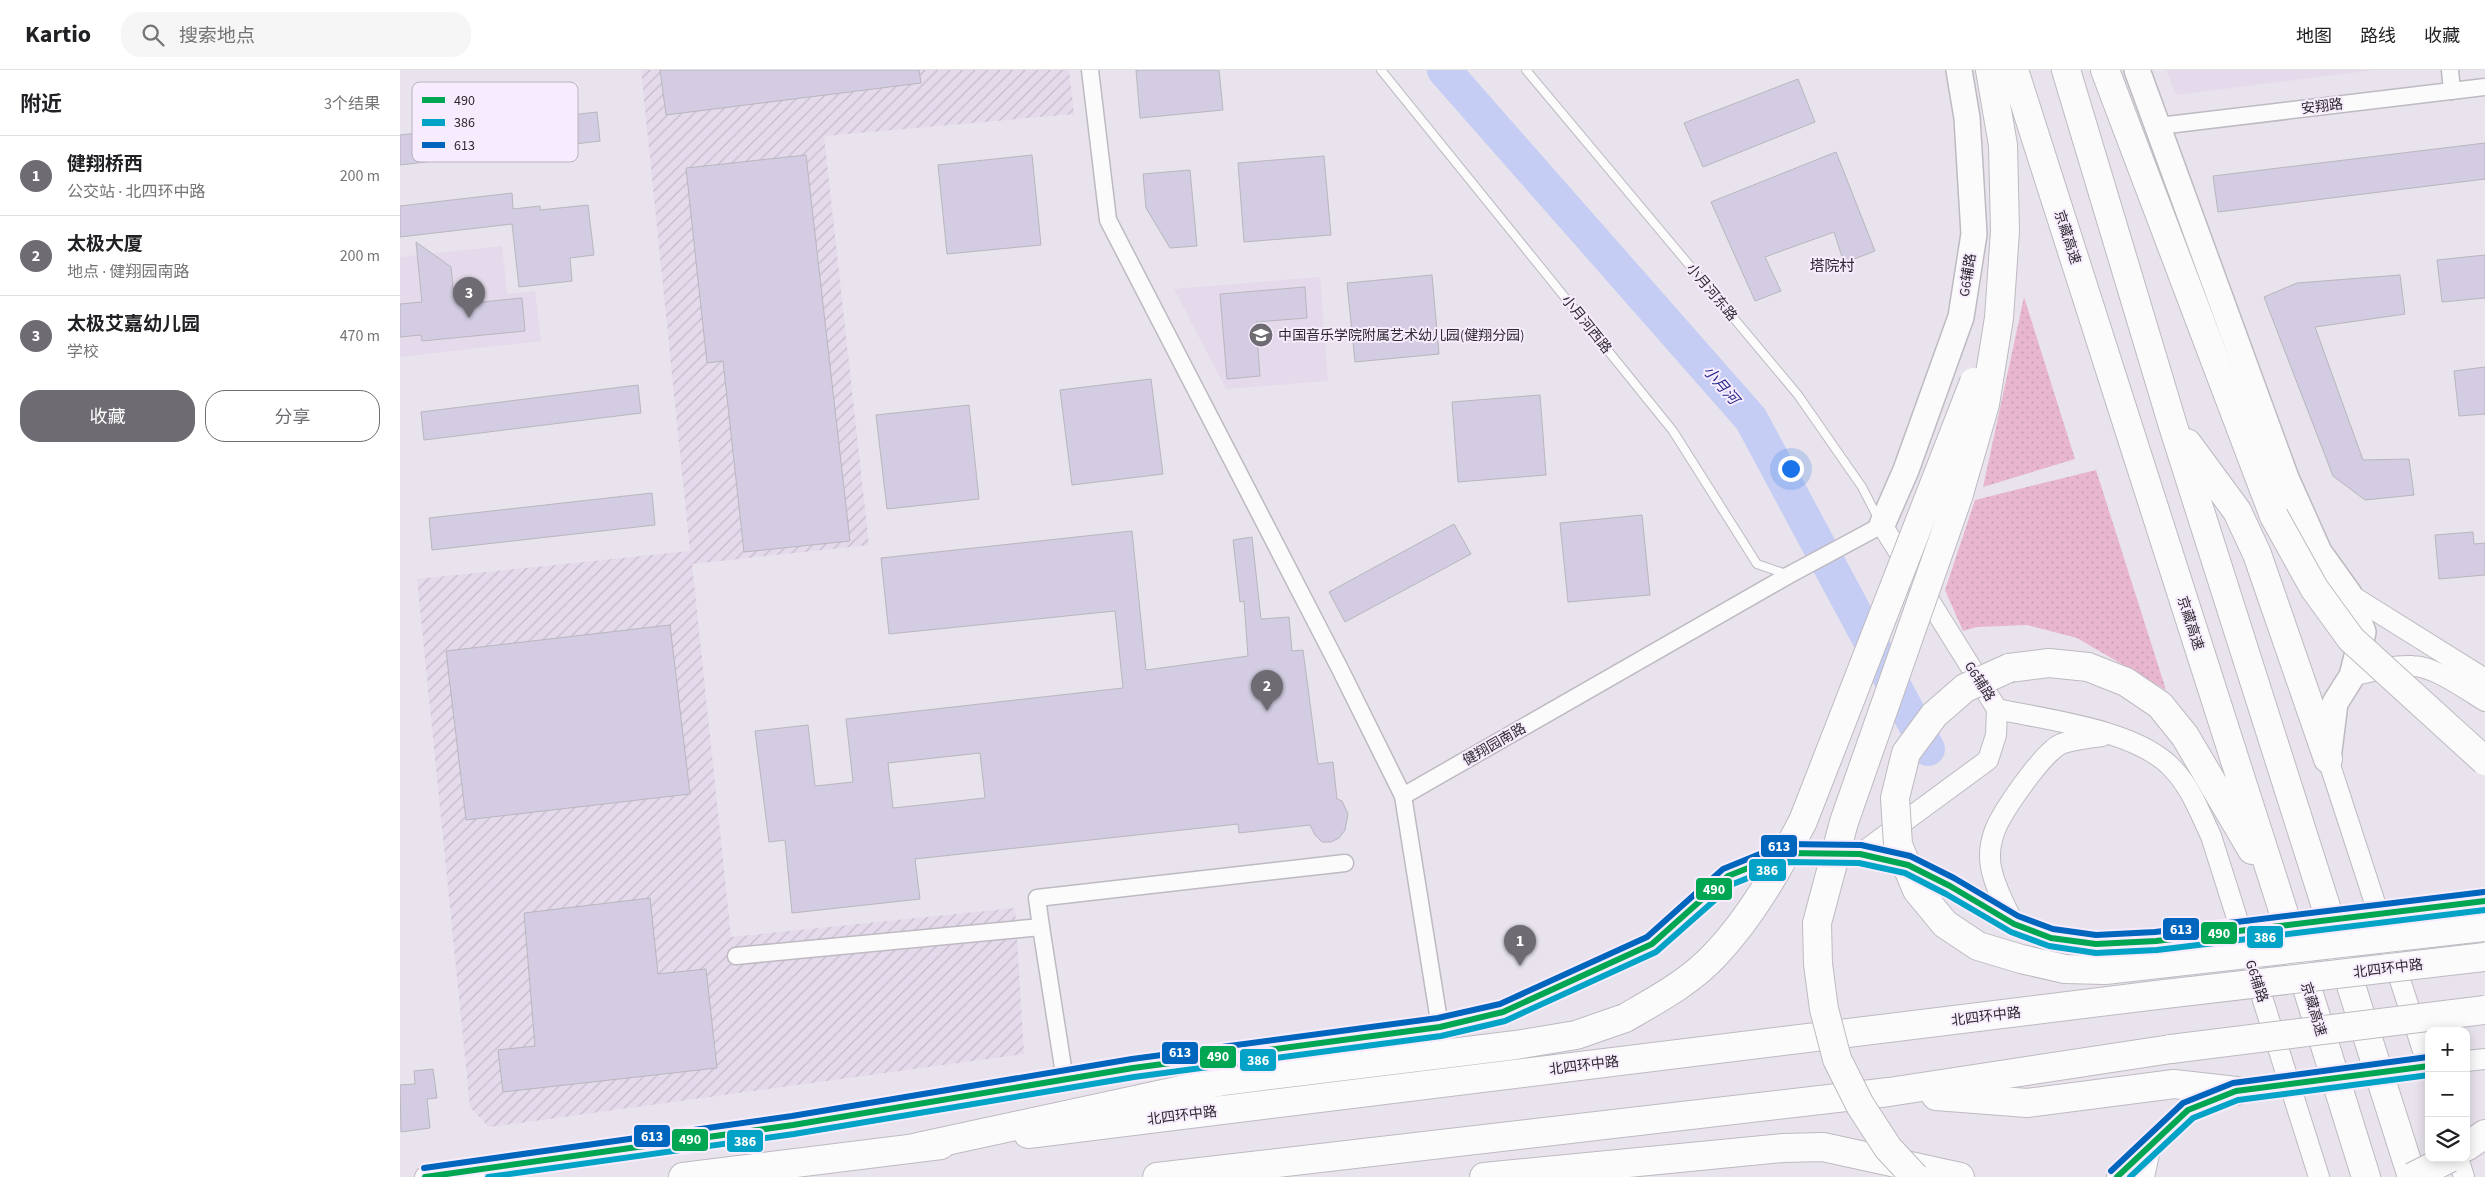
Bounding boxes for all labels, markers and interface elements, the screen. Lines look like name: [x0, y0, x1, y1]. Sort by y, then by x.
search box: [121, 12, 471, 57]
text: Kartio: [25, 17, 91, 52]
icon: search: [139, 21, 167, 49]
text: 搜索地点: [179, 23, 255, 50]
text: 地图: [2296, 24, 2332, 49]
text: 路线: [2360, 24, 2396, 49]
text: 收藏: [2424, 24, 2460, 49]
legend: [412, 82, 578, 162]
text: 附近: [20, 89, 62, 119]
text: 490: [454, 91, 475, 111]
text: 3个结果: [324, 93, 380, 115]
street label: 安翔路: [2300, 95, 2344, 119]
text: 386: [454, 113, 475, 133]
text: 613: [454, 136, 475, 156]
text: 健翔桥西: [67, 151, 143, 178]
text: 1: [32, 165, 40, 187]
text: 200 m: [340, 165, 380, 187]
text: 公交站 · 北四环中路: [67, 181, 205, 203]
street label: 京藏高速: [2049, 208, 2085, 267]
text: 太极大厦: [67, 231, 143, 258]
text: 2: [32, 245, 40, 267]
text: 200 m: [340, 245, 380, 267]
street label: G6辅路: [1955, 252, 1981, 298]
district label: 塔院村: [1809, 256, 1855, 277]
street label: 小月河东路: [1681, 259, 1741, 326]
text: 地点 · 健翔园南路: [67, 261, 189, 283]
pin: 3: [453, 277, 485, 318]
street label: 小月河西路: [1556, 291, 1616, 358]
text: 太极艾嘉幼儿园: [67, 311, 200, 338]
school or university icon: 中国音乐学院附属艺术幼儿园(健翔分园): [1248, 322, 1274, 348]
text: 3: [32, 325, 40, 347]
text: 470 m: [340, 325, 380, 347]
place label: 中国音乐学院附属艺术幼儿园(健翔分园): [1278, 326, 1524, 346]
text: 学校: [67, 341, 99, 363]
water label: 小月河: [1698, 361, 1745, 411]
button: 收藏: [20, 390, 195, 442]
button: 分享: [205, 390, 380, 442]
your location: [1778, 456, 1804, 482]
street label: 京藏高速: [2172, 594, 2208, 653]
street label: G6辅路: [1959, 658, 1999, 705]
pin: 2: [1251, 670, 1283, 711]
street label: 健翔园南路: [1459, 719, 1530, 771]
line badge: 613: [1760, 834, 1798, 858]
text: 613: [1768, 837, 1790, 857]
line badge: 386: [1748, 858, 1787, 882]
text: 386: [1756, 861, 1778, 881]
line badge: 490: [1695, 877, 1733, 901]
text: 490: [1703, 880, 1725, 900]
line badge: 613: [2162, 917, 2200, 941]
text: 613: [2170, 920, 2192, 940]
line badge: 490: [2200, 921, 2238, 945]
text: 490: [2208, 924, 2230, 944]
pin: 1: [1504, 925, 1536, 966]
line badge: 386: [2246, 925, 2284, 949]
text: 386: [2254, 928, 2276, 948]
street label: 北四环中路: [2352, 955, 2424, 983]
street label: G6辅路: [2240, 957, 2272, 1005]
street label: 京藏高速: [2295, 980, 2331, 1039]
street label: 北四环中路: [1950, 1003, 2022, 1031]
map controls: [2425, 1027, 2470, 1162]
button: +: [2425, 1027, 2470, 1072]
line badge: 613: [1161, 1041, 1199, 1065]
text: 613: [1169, 1043, 1191, 1063]
line badge: 490: [1199, 1045, 1237, 1069]
text: 490: [1207, 1047, 1229, 1067]
line badge: 386: [1239, 1048, 1277, 1072]
text: 386: [1247, 1051, 1269, 1071]
street label: 北四环中路: [1548, 1052, 1620, 1080]
button: −: [2425, 1072, 2470, 1117]
street label: 北四环中路: [1146, 1102, 1218, 1130]
button: layers: [2425, 1117, 2470, 1162]
line badge: 613: [633, 1124, 671, 1148]
text: 613: [641, 1127, 663, 1147]
line badge: 490: [671, 1128, 709, 1152]
line badge: 386: [726, 1129, 764, 1153]
text: 490: [679, 1130, 701, 1150]
text: 386: [734, 1132, 756, 1152]

